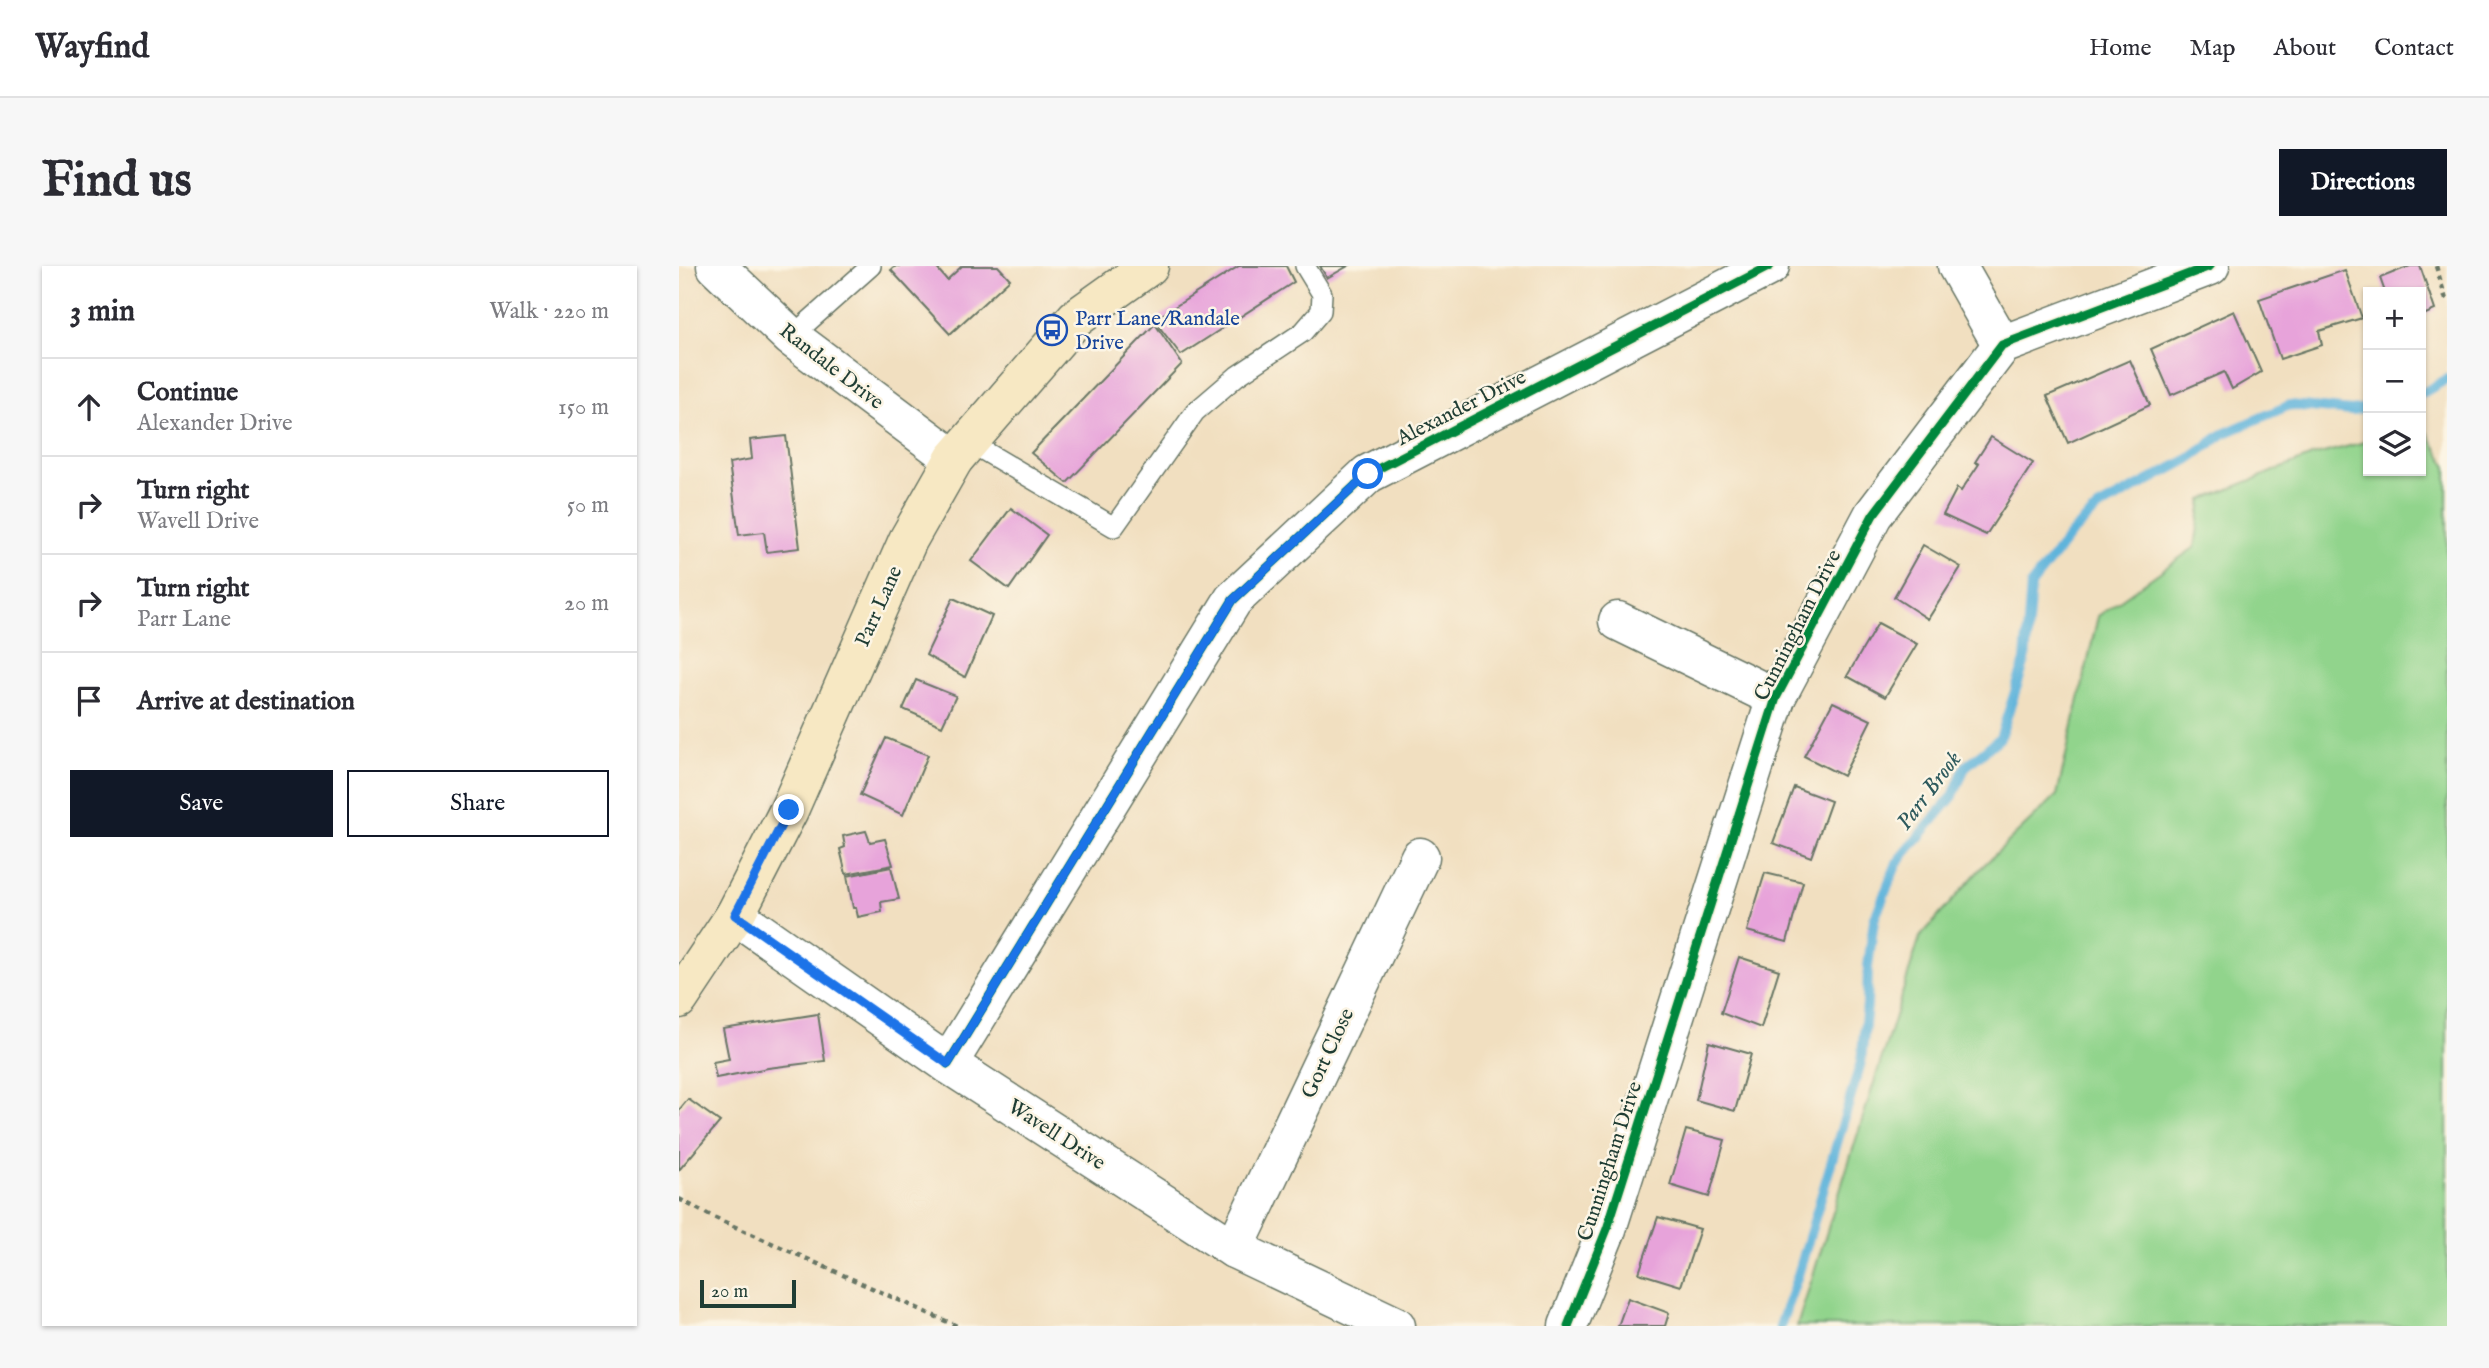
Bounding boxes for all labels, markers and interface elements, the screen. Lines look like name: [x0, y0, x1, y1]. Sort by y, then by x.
text: Wayfind: [35, 27, 149, 69]
text: Home: [2089, 33, 2152, 64]
text: Map: [2190, 33, 2236, 64]
text: About: [2274, 33, 2336, 64]
text: Contact: [2374, 33, 2454, 64]
button: Directions: [2279, 149, 2447, 216]
text: Find us: [42, 151, 192, 213]
map controls: [2363, 287, 2426, 476]
button: +: [2363, 287, 2426, 350]
text: 3 min: [70, 293, 135, 331]
text: Walk · 220 m: [489, 297, 609, 326]
place label: Parr Lane/Randale Drive: [1075, 306, 1240, 357]
bus stop icon: Parr Lane/Randale Drive: [1035, 313, 1069, 347]
street label: Randale Drive: [773, 318, 889, 417]
button: −: [2363, 350, 2426, 413]
street label: Alexander Drive: [1391, 364, 1531, 453]
text: Continue: [137, 376, 238, 409]
icon: ahead: [70, 388, 108, 426]
text: 150 m: [558, 393, 609, 422]
text: Alexander Drive: [137, 409, 293, 438]
button: layers: [2363, 413, 2426, 476]
route start: [1352, 458, 1383, 489]
text: Turn right: [137, 474, 250, 507]
icon: right: [70, 486, 108, 524]
text: 50 m: [567, 491, 609, 520]
text: Wavell Drive: [137, 507, 259, 536]
street label: Cunningham Drive: [1749, 545, 1848, 706]
street label: Parr Lane: [850, 562, 909, 651]
text: Turn right: [137, 572, 250, 605]
icon: right: [70, 584, 108, 622]
text: 20 m: [564, 589, 609, 618]
text: Parr Lane: [137, 605, 231, 634]
icon: arrive: [70, 682, 108, 720]
text: Arrive at destination: [137, 685, 355, 718]
water label: Parr Brook: [1890, 746, 1968, 836]
button: Save: [70, 770, 333, 837]
button: Share: [347, 770, 609, 837]
route end: [773, 794, 804, 825]
street label: Gort Close: [1296, 1004, 1361, 1103]
street label: Cunningham Drive: [1572, 1078, 1649, 1245]
street label: Wavell Drive: [1002, 1094, 1111, 1177]
scale bar: [700, 1277, 796, 1309]
text: 20 m: [711, 1280, 748, 1304]

